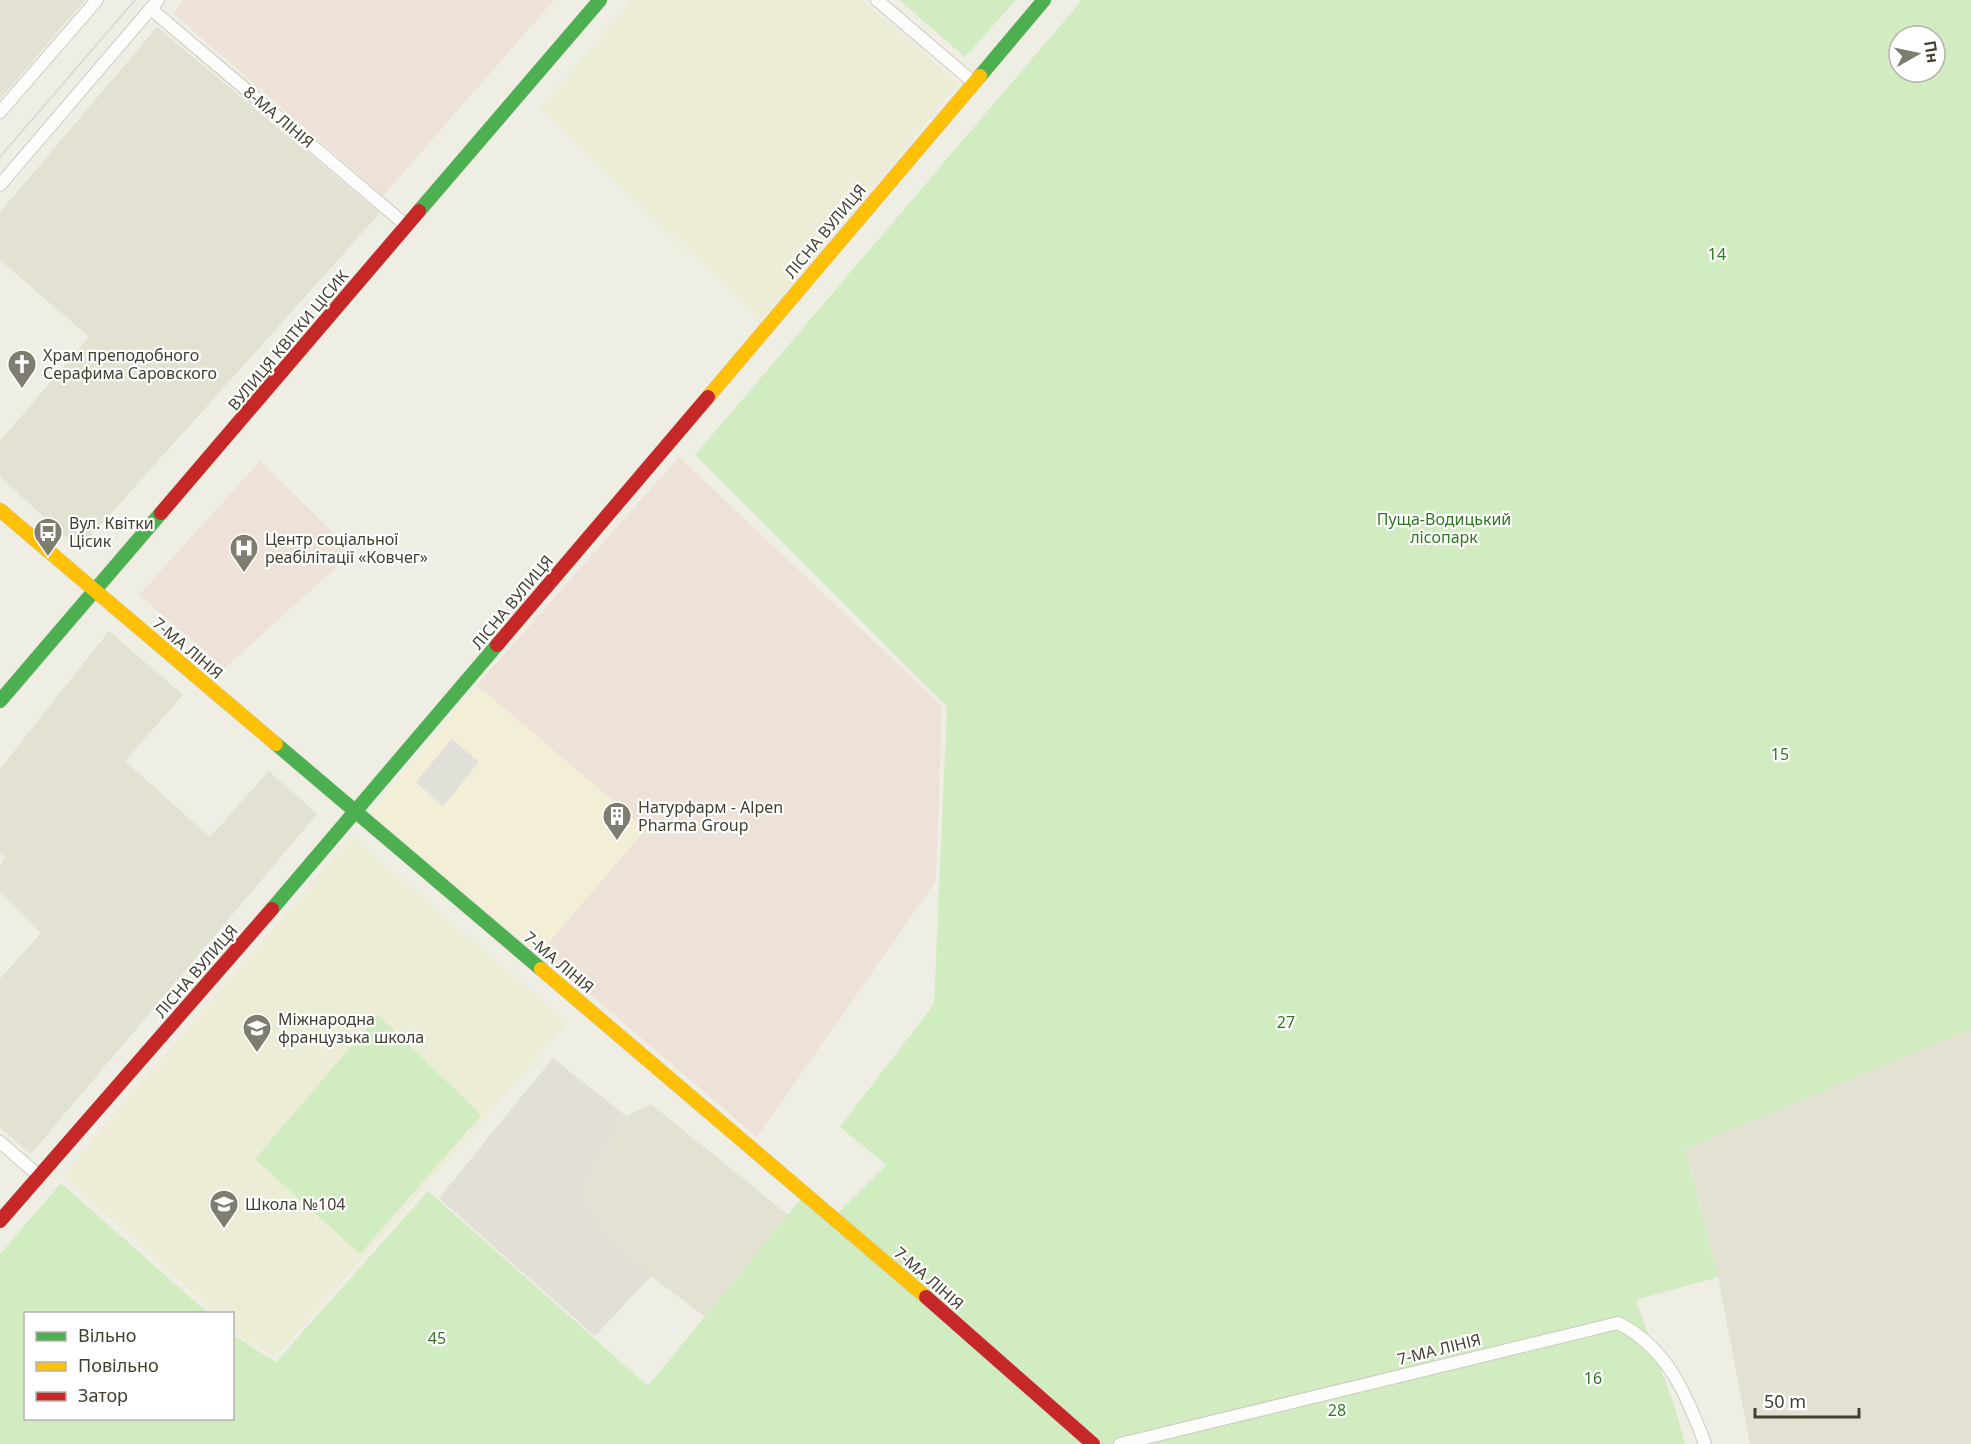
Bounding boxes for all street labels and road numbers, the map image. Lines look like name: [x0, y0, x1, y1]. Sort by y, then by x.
street label: 8-МА ЛІНІЯ: [239, 81, 319, 153]
street label: ЛІСНА ВУЛИЦЯ: [779, 179, 871, 283]
street label: ВУЛИЦЯ КВІТКИ ЦІСИК: [223, 265, 353, 415]
street label: ЛІСНА ВУЛИЦЯ: [466, 550, 558, 654]
street label: 7-МА ЛІНІЯ: [148, 612, 228, 684]
street label: ЛІСНА ВУЛИЦЯ: [150, 920, 242, 1022]
street label: 7-МА ЛІНІЯ: [519, 926, 599, 998]
street label: 7-МА ЛІНІЯ: [890, 1242, 968, 1314]
street label: 7-МА ЛІНІЯ: [1395, 1328, 1483, 1370]

